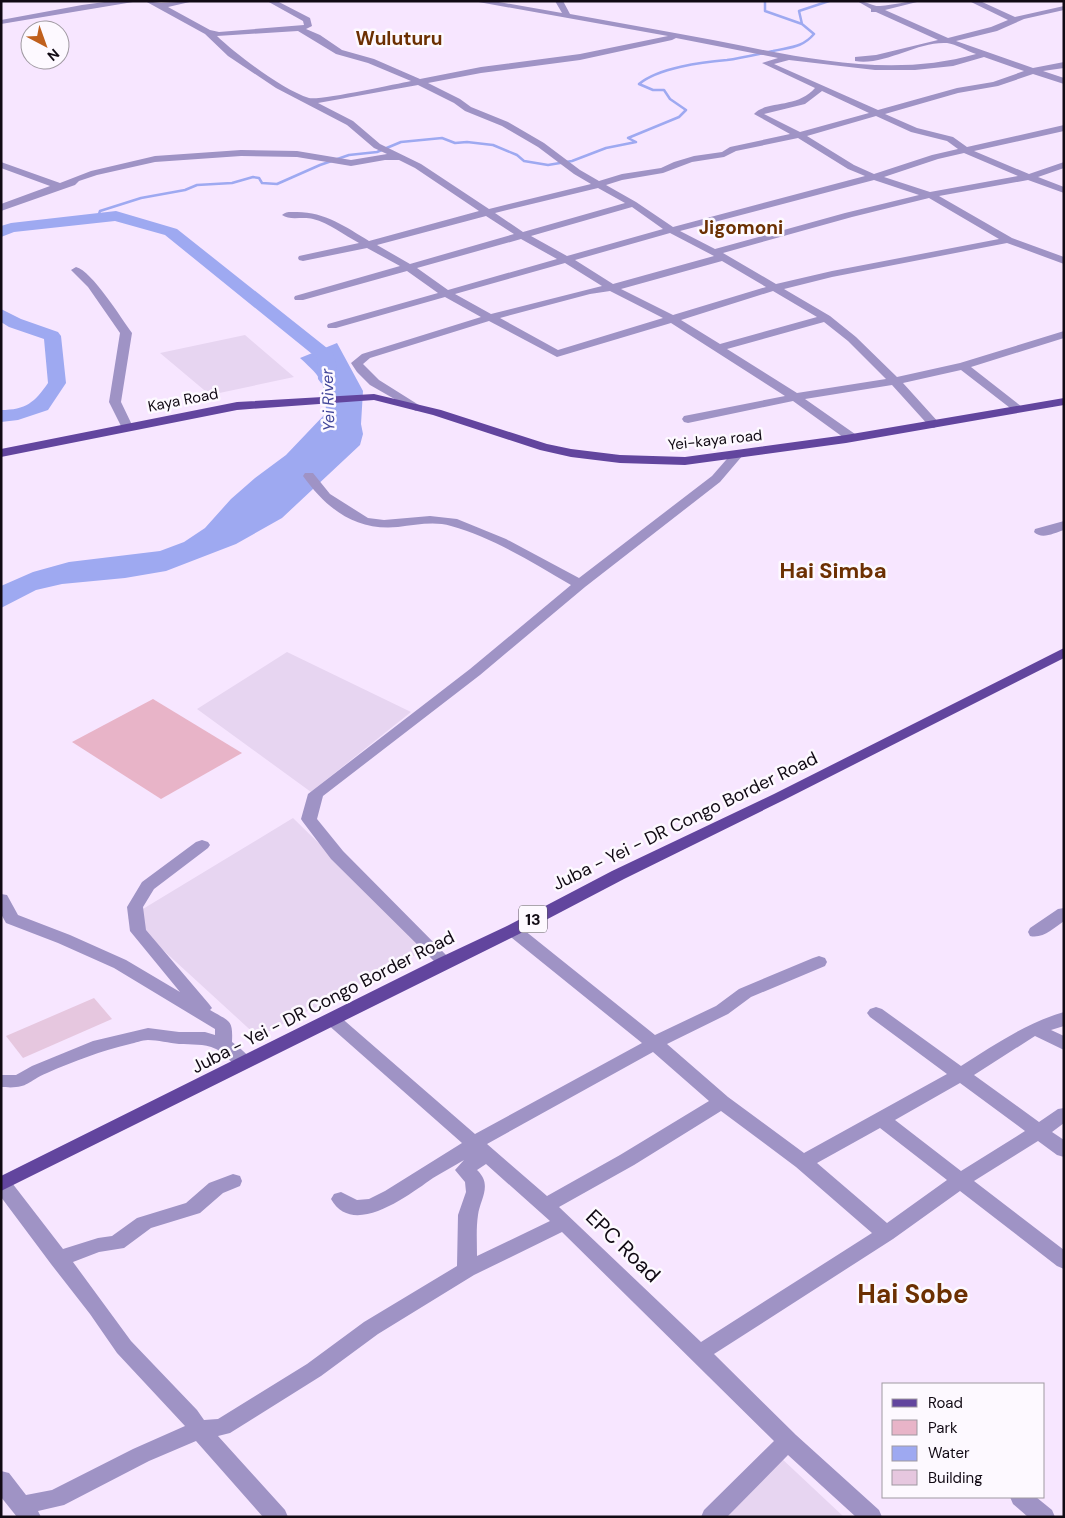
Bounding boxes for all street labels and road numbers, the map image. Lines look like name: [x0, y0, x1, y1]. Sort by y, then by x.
street label: Kaya Road: [146, 383, 220, 417]
street label: Yei-kaya road: [667, 425, 763, 455]
street label: Juba - Yei - DR Congo Border Road: [548, 746, 822, 896]
road number: 13: [519, 906, 547, 932]
street label: Juba - Yei - DR Congo Border Road: [187, 925, 459, 1079]
street label: EPC Road: [580, 1203, 666, 1289]

